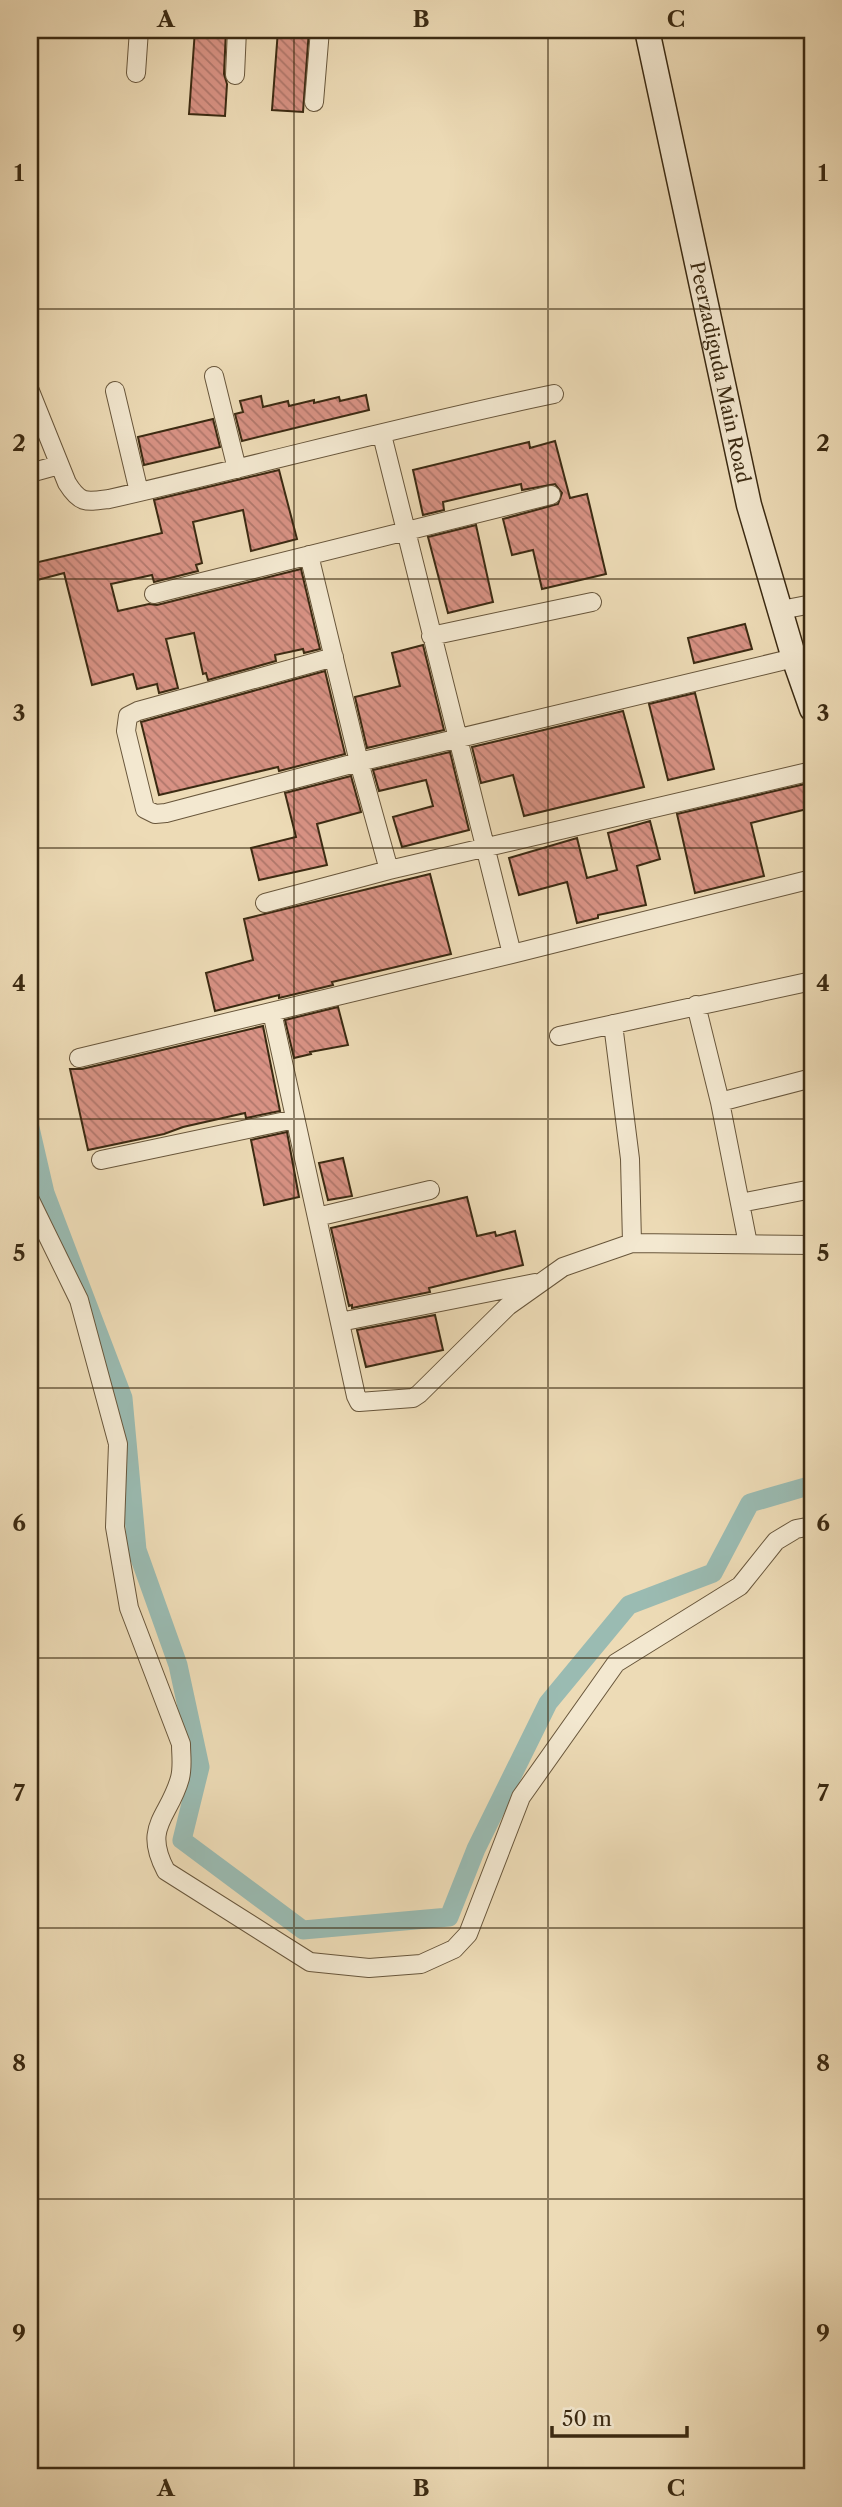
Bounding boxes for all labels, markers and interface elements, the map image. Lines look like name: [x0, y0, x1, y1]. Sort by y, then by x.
text: A: [156, 5, 176, 33]
text: B: [412, 5, 430, 33]
text: C: [667, 5, 685, 33]
text: 1: [14, 159, 25, 187]
text: 1: [818, 159, 829, 187]
street label: Peerzadiguda Main Road: [686, 259, 756, 485]
text: 2: [12, 429, 26, 457]
text: 2: [816, 429, 830, 457]
text: 3: [13, 699, 26, 727]
text: 3: [817, 699, 830, 727]
text: 4: [12, 969, 26, 997]
text: 4: [816, 969, 830, 997]
text: 5: [13, 1239, 25, 1267]
text: 5: [817, 1239, 829, 1267]
text: 6: [12, 1509, 26, 1537]
text: 6: [816, 1509, 830, 1537]
text: 7: [13, 1779, 25, 1807]
text: 7: [817, 1779, 829, 1807]
text: 8: [12, 2049, 26, 2077]
text: 8: [816, 2049, 830, 2077]
text: 9: [12, 2319, 26, 2347]
text: 9: [816, 2319, 830, 2347]
scale bar: [552, 2395, 686, 2439]
text: 50 m: [562, 2406, 612, 2431]
text: A: [156, 2474, 176, 2502]
text: B: [412, 2474, 430, 2502]
text: C: [667, 2474, 685, 2502]

